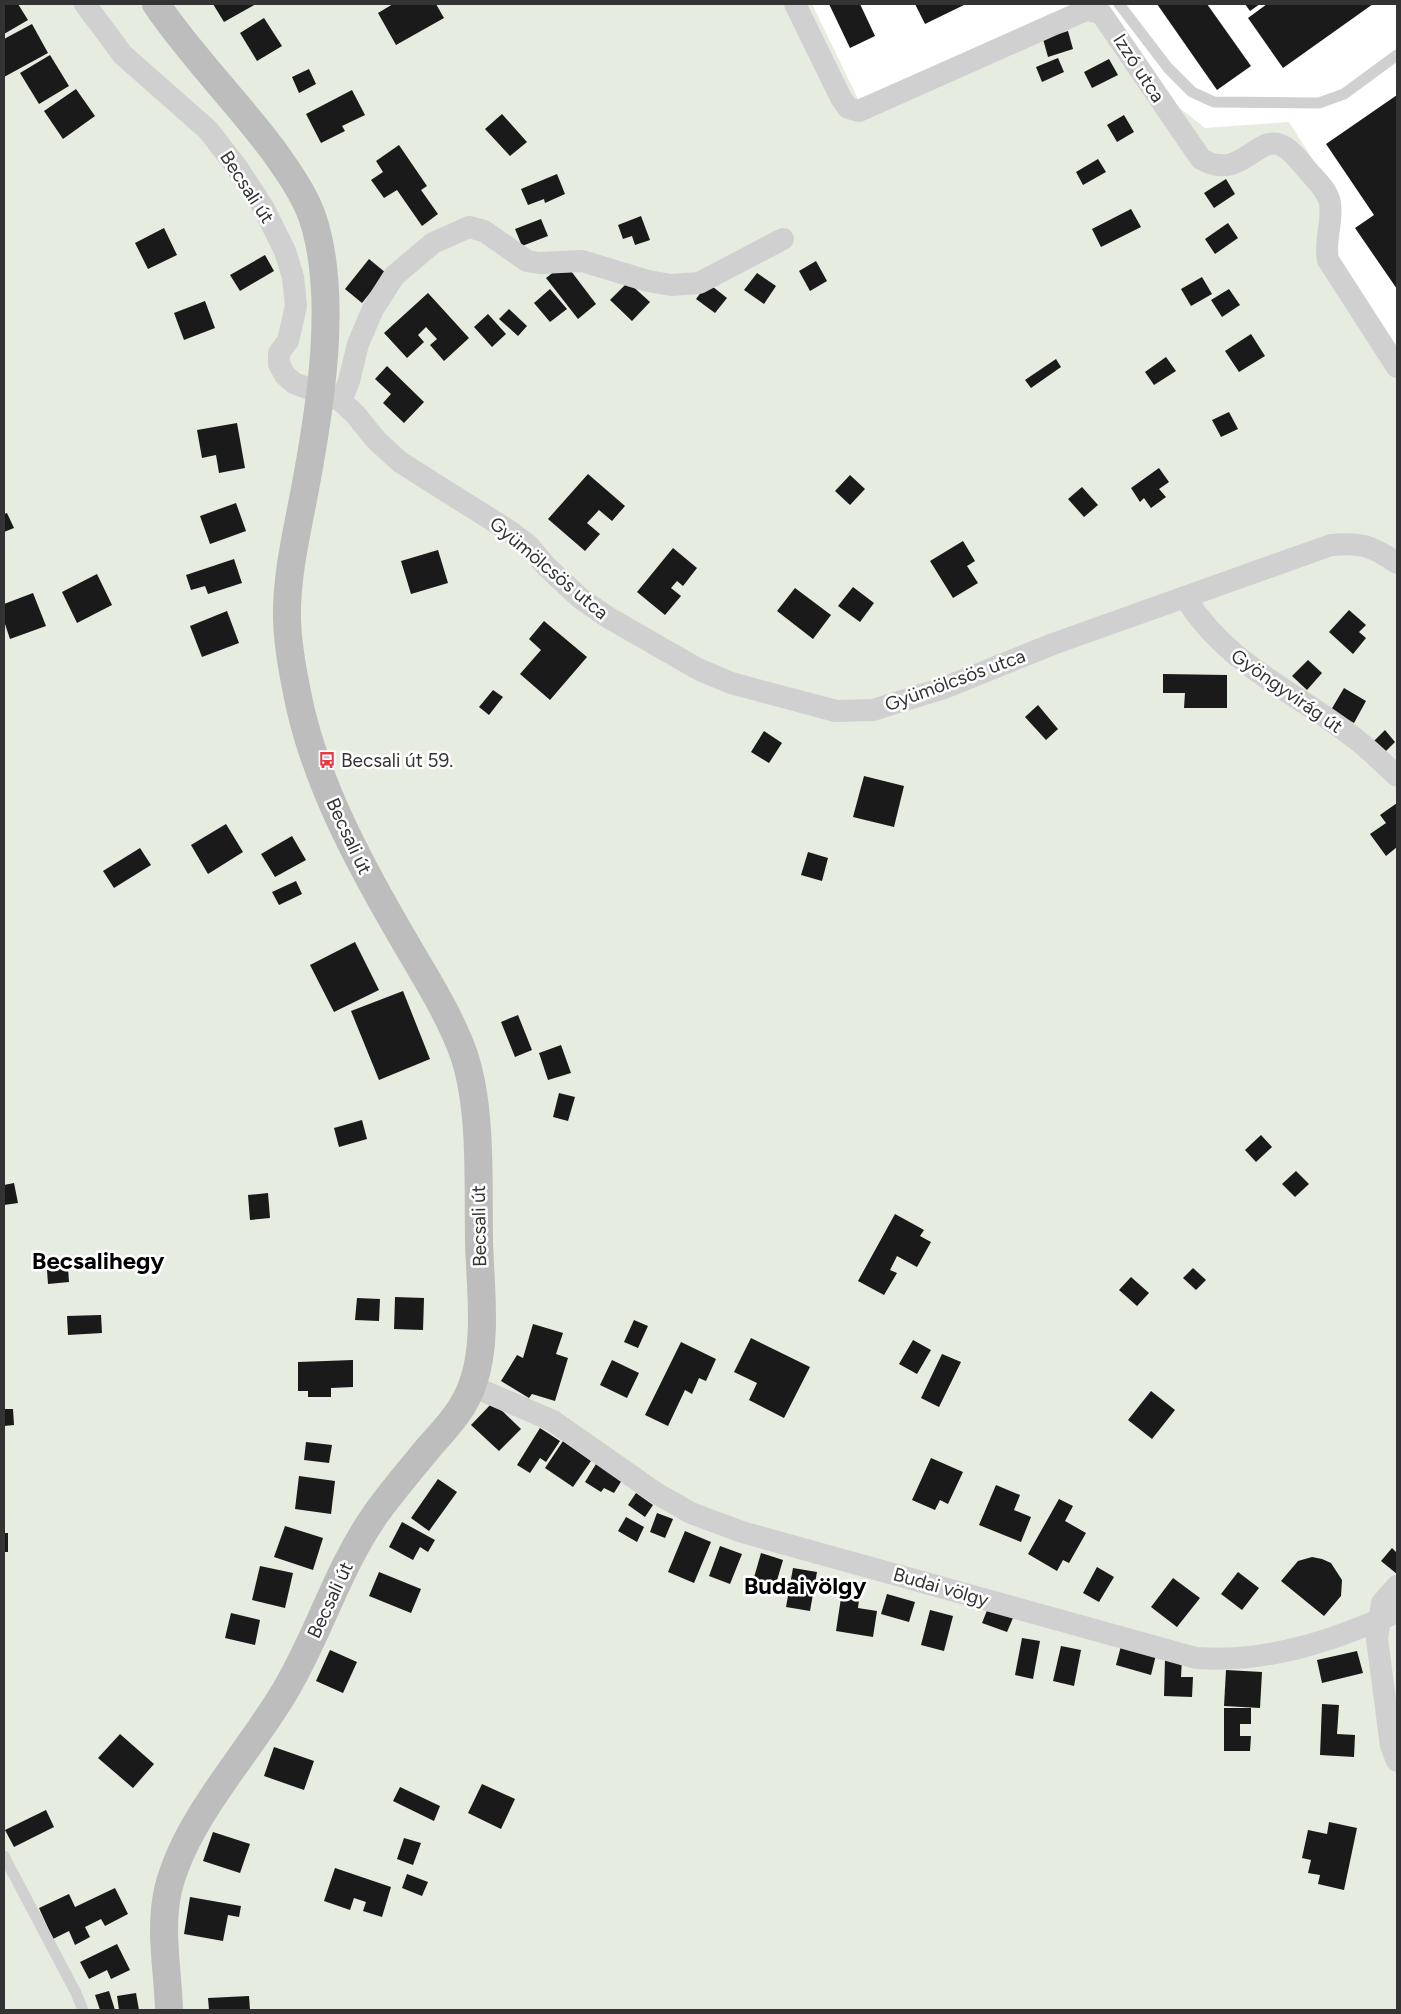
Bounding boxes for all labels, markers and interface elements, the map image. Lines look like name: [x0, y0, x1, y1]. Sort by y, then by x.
street label: Izzó utca: [1108, 29, 1170, 107]
street label: Becsali út: [215, 146, 279, 228]
street label: Gyümölcsös utca: [485, 512, 613, 624]
street label: Gyümölcsös utca: [882, 644, 1028, 716]
street label: Gyöngyvirág út: [1227, 644, 1347, 738]
place label: Becsali út 59.: [341, 749, 453, 772]
bus stop icon: Becsali út 59.: [317, 750, 337, 770]
street label: Becsali út: [321, 794, 377, 878]
street label: Becsali út: [467, 1185, 491, 1267]
district label: Becsalihegy: [32, 1246, 164, 1275]
street label: Becsali út: [302, 1558, 358, 1642]
street label: Budai völgy: [891, 1562, 991, 1612]
district label: Budaivölgy: [744, 1571, 867, 1600]

